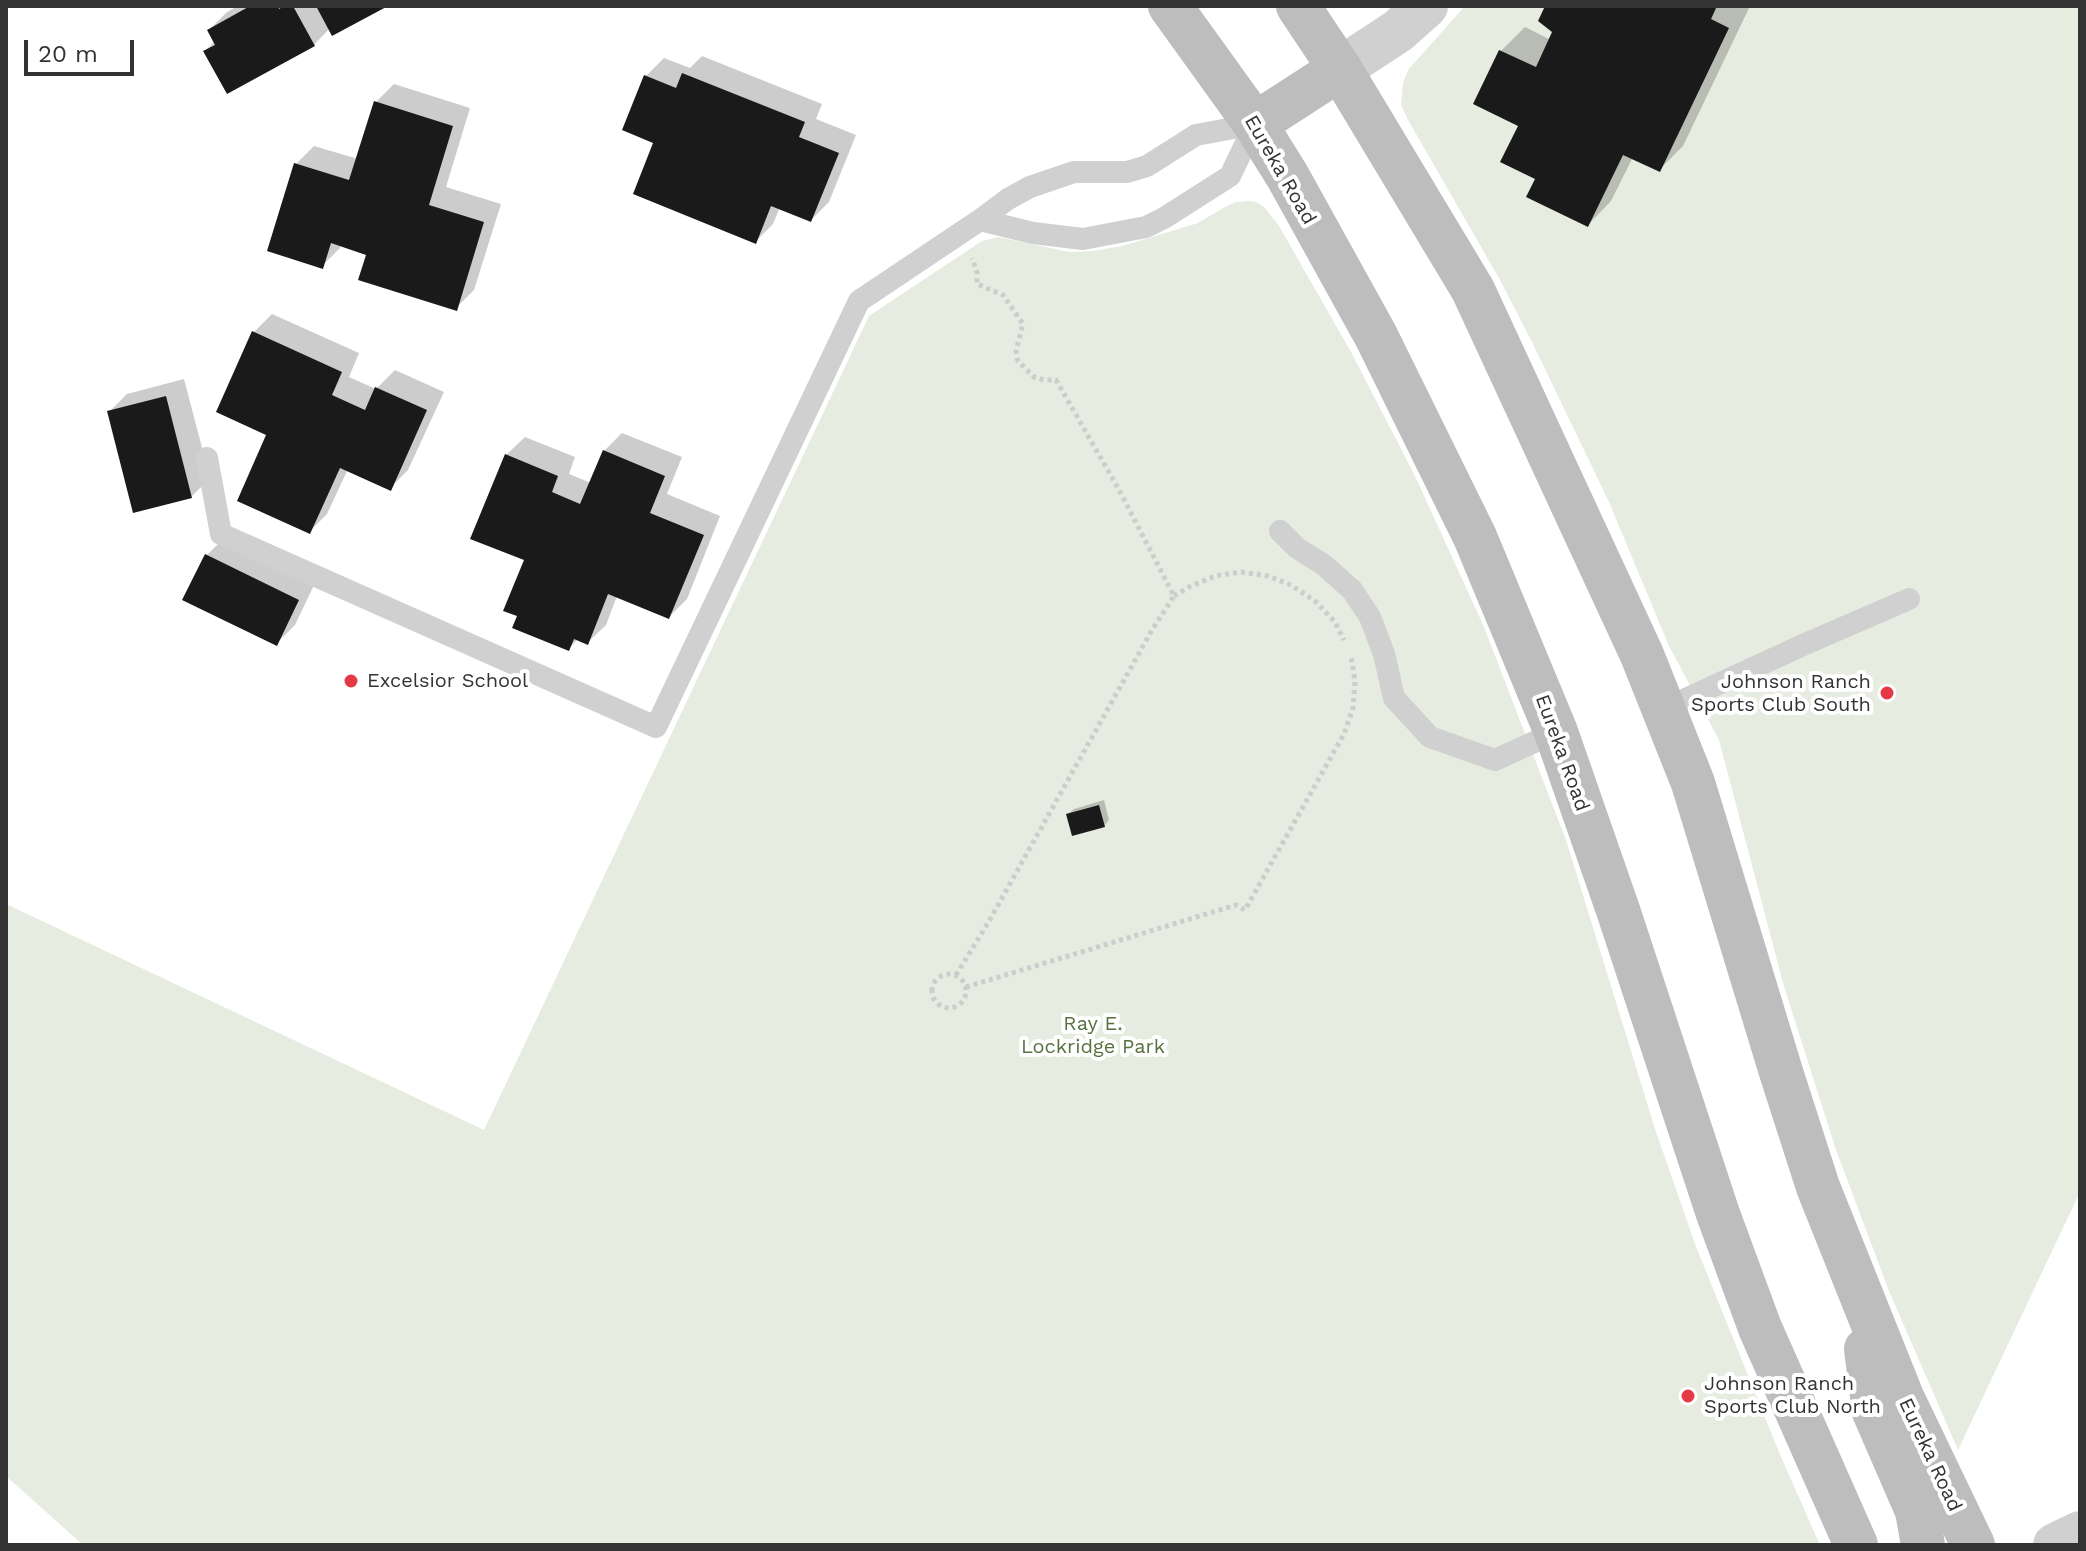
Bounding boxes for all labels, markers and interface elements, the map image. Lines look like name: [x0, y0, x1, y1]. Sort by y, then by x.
scale bar: [28, 24, 138, 74]
text: 20 m: [38, 40, 98, 68]
street label: Eureka Road: [1239, 111, 1321, 229]
place label: Excelsior School: [367, 669, 528, 693]
place label: Johnson Ranch Sports Club South: [1691, 670, 1871, 717]
marker: Excelsior School: [342, 672, 360, 690]
marker: Johnson Ranch Sports Club South: [1878, 684, 1896, 702]
street label: Eureka Road: [1530, 691, 1594, 815]
park label: Ray E. Lockridge Park: [1021, 1012, 1165, 1059]
place label: Johnson Ranch Sports Club North: [1704, 1372, 1881, 1419]
marker: Johnson Ranch Sports Club North: [1679, 1387, 1697, 1405]
street label: Eureka Road: [1893, 1395, 1967, 1515]

